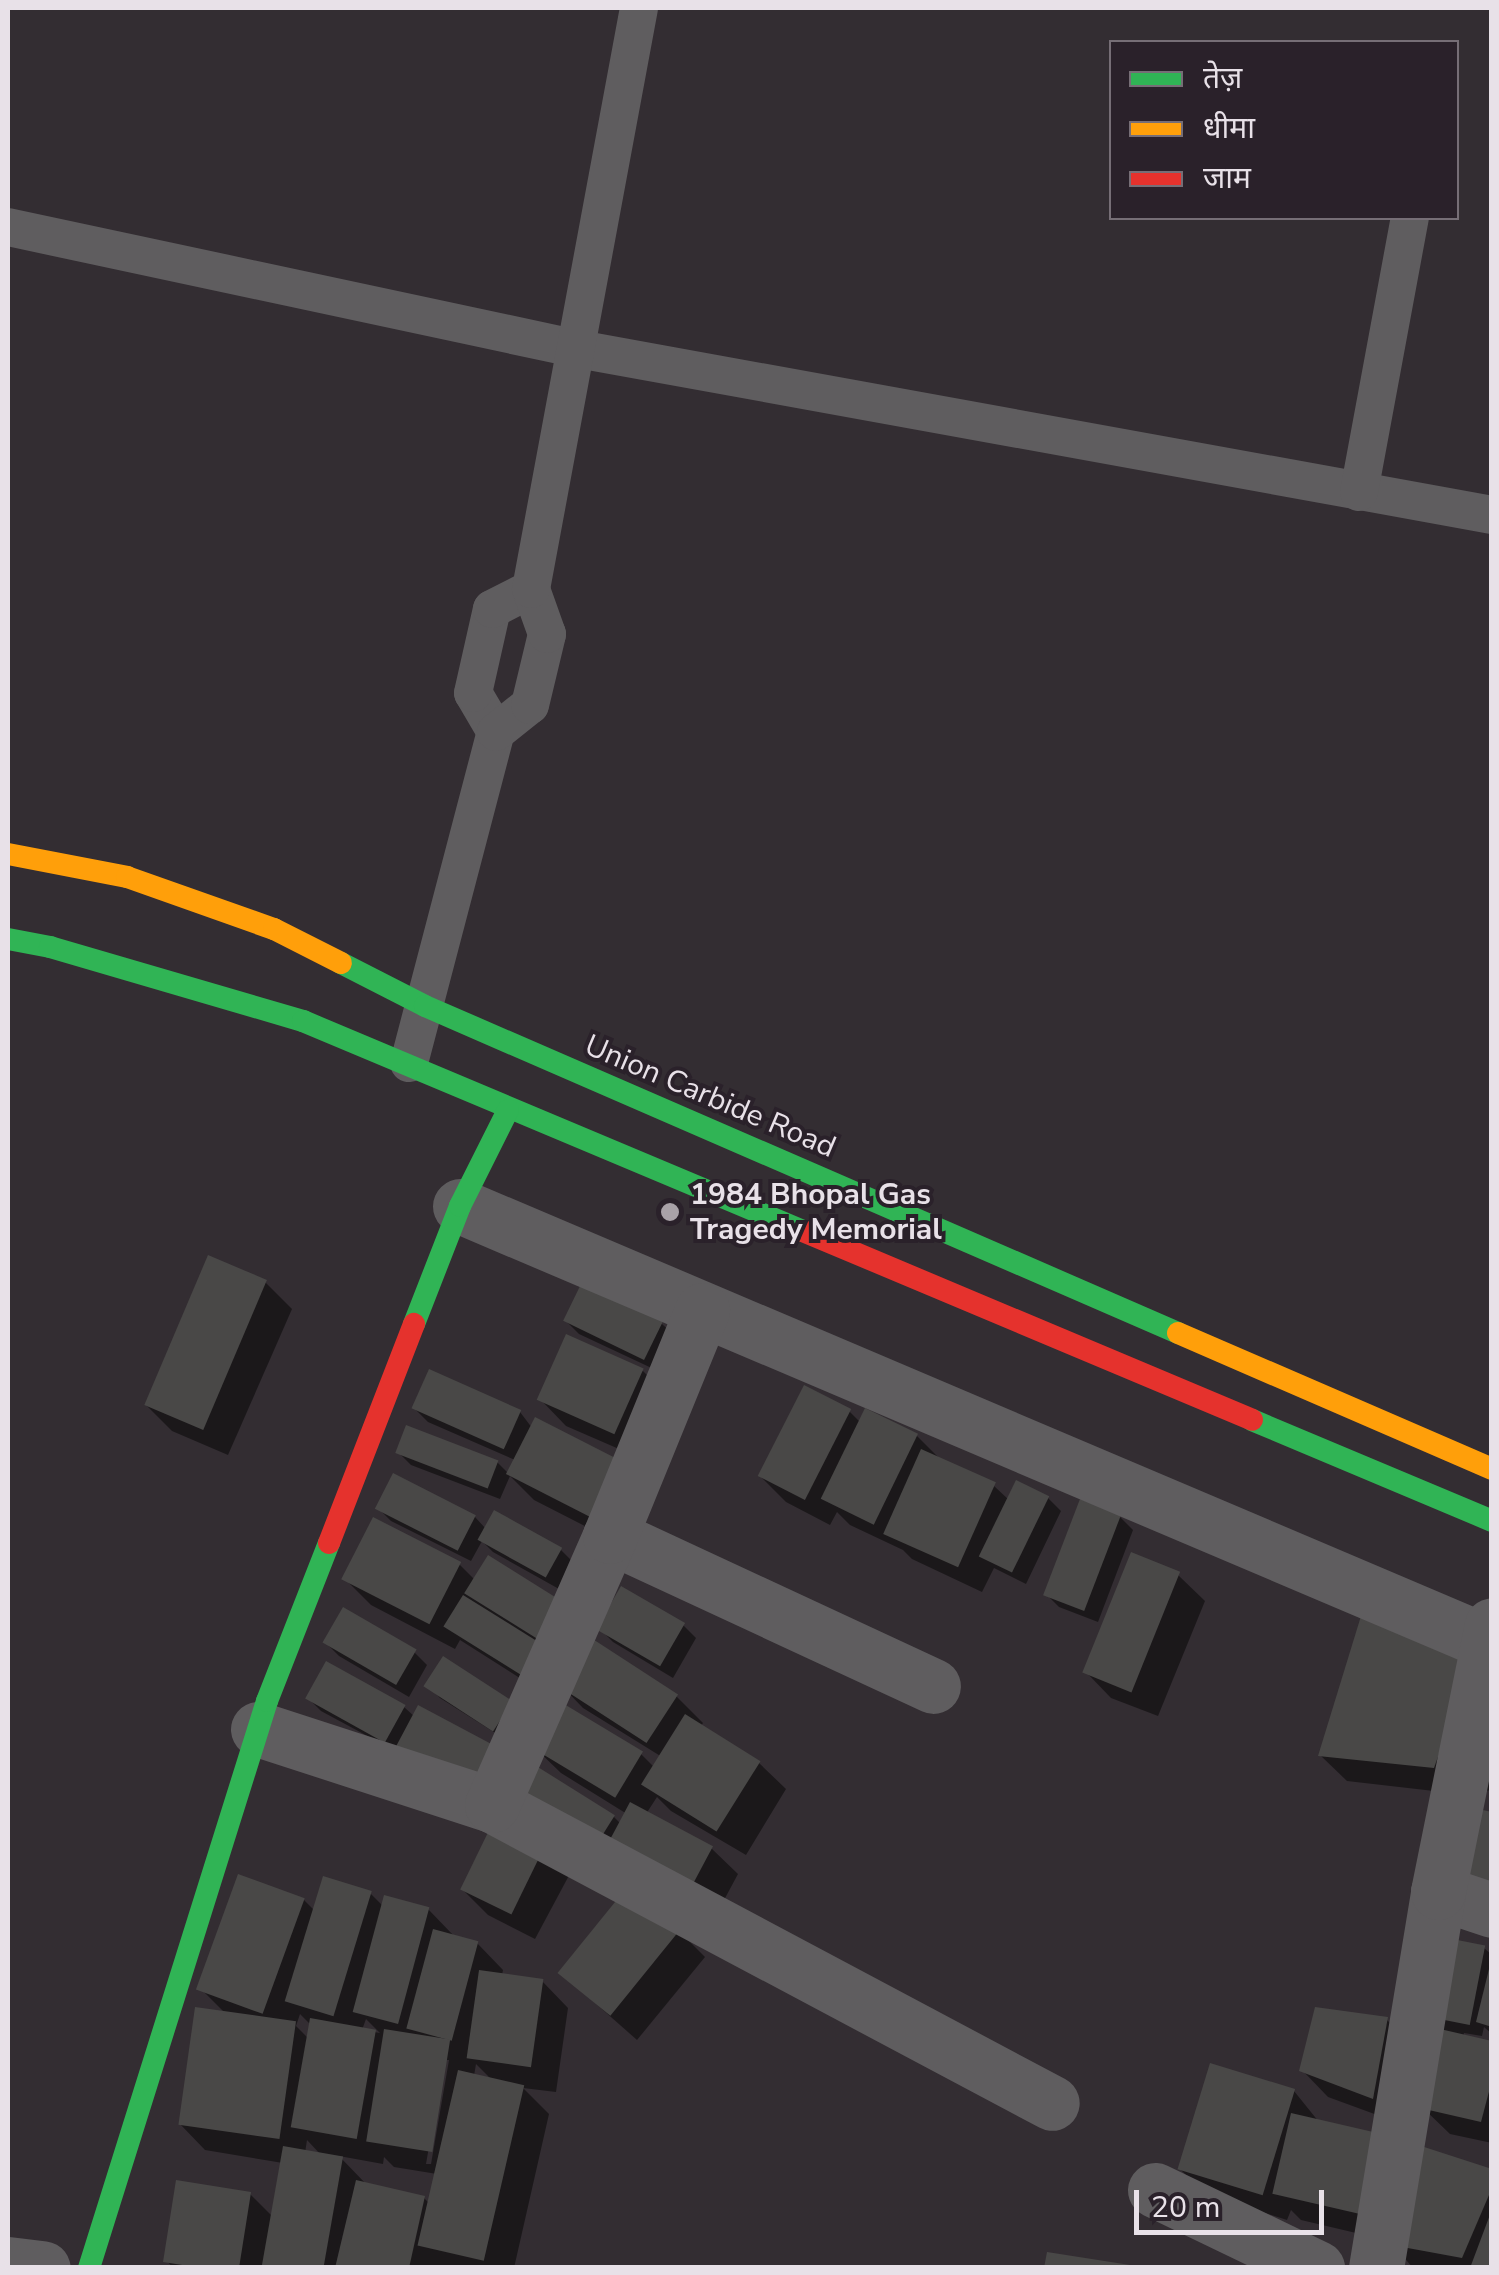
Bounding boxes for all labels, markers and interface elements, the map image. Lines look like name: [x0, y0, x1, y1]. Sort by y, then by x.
legend: [1109, 40, 1459, 220]
text: तेज़: [1203, 58, 1242, 99]
text: धीमा: [1203, 108, 1255, 149]
text: जाम: [1203, 158, 1251, 199]
street label: Union Carbide Road: [579, 1028, 841, 1166]
place label: 1984 Bhopal Gas Tragedy Memorial: [690, 1177, 942, 1248]
marker: 1984 Bhopal Gas Tragedy Memorial: [659, 1201, 681, 1223]
scale bar: [1139, 2170, 1329, 2232]
text: 20 m: [1151, 2187, 1220, 2228]

